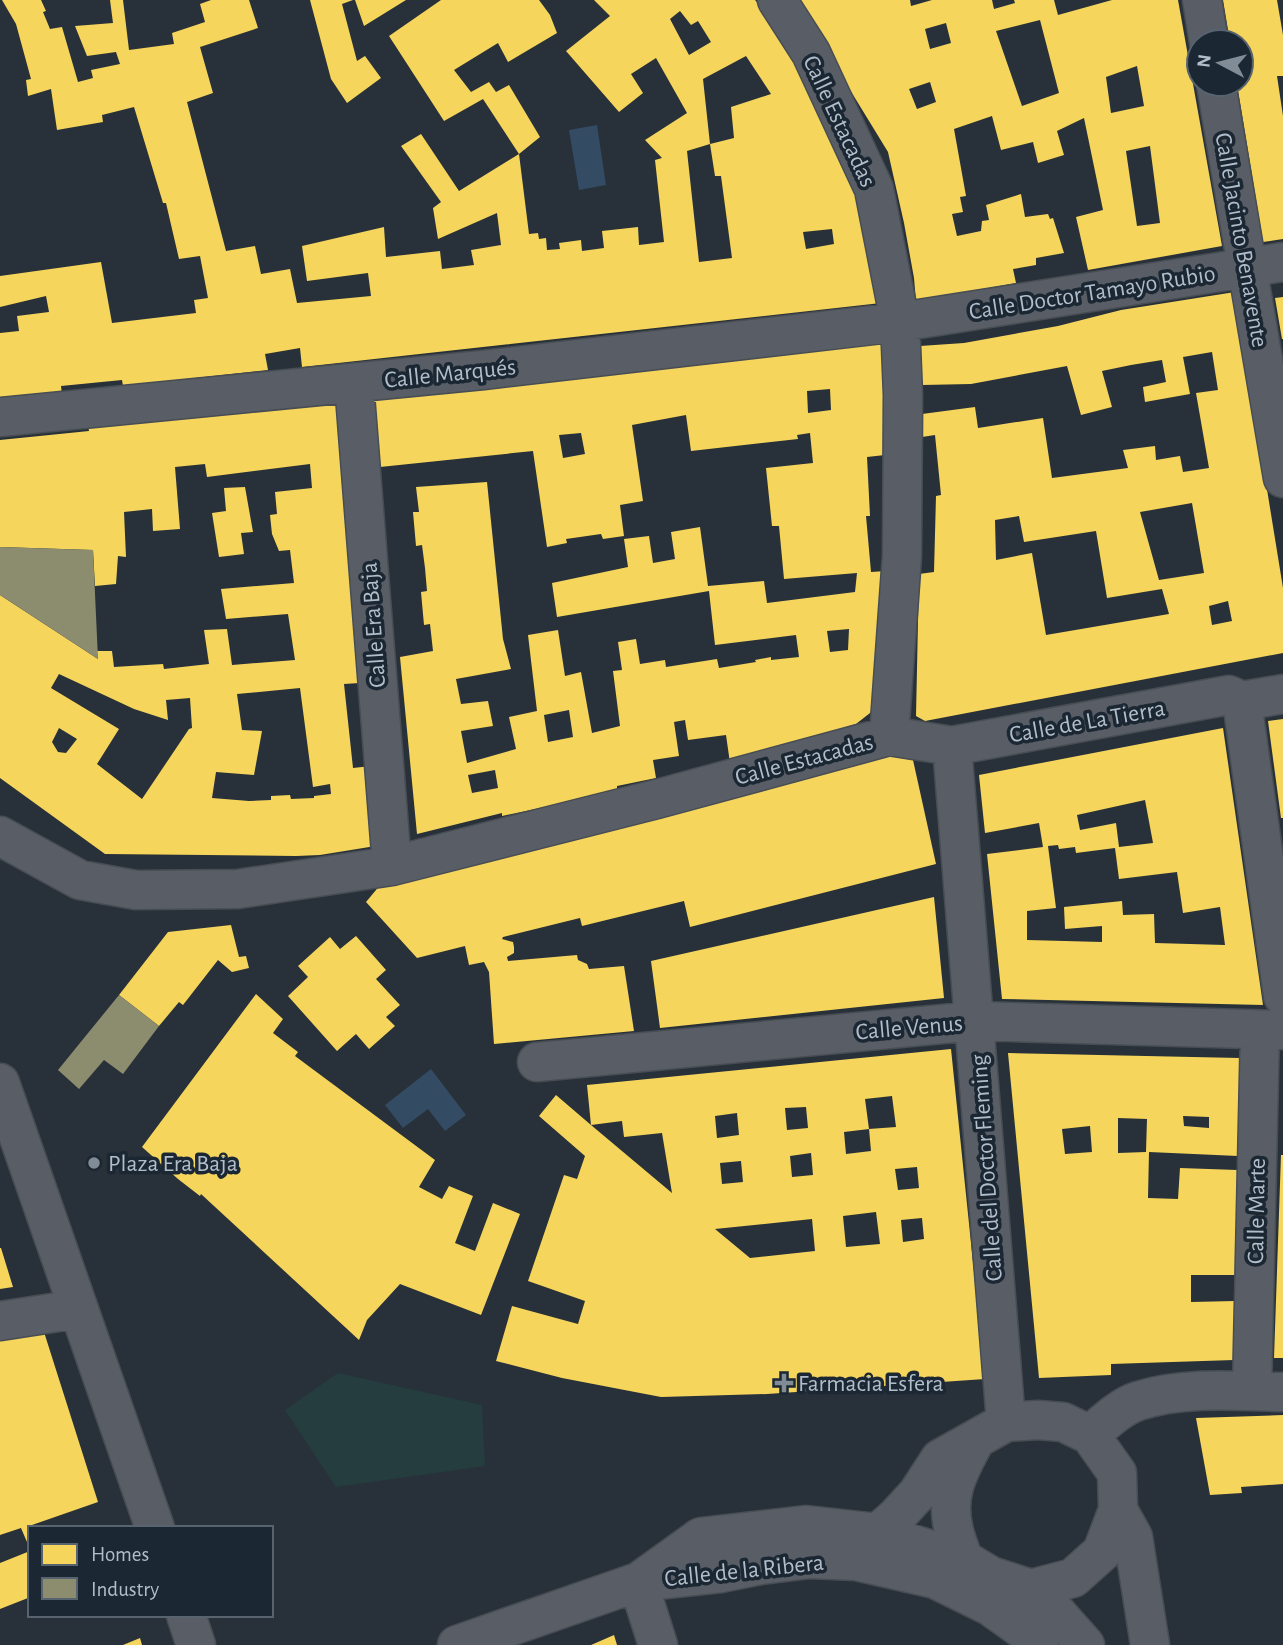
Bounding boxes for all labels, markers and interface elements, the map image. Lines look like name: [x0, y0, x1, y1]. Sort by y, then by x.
north arrow: [1185, 28, 1255, 98]
street label: Calle Estacadas: [798, 52, 880, 191]
text: N: [1194, 53, 1215, 69]
street label: Calle Jacinto Benavente: [1210, 131, 1272, 349]
street label: Calle Doctor Tamayo Rubio: [967, 262, 1217, 324]
street label: Calle Marqués: [383, 355, 517, 393]
street label: Calle Era Baja: [358, 561, 390, 688]
street label: Calle de La Tierra: [1007, 696, 1167, 748]
street label: Calle Estacadas: [733, 730, 876, 790]
street label: Calle Venus: [854, 1011, 964, 1045]
street label: Calle del Doctor Fleming: [967, 1053, 1007, 1282]
place label: Plaza Era Baja: [108, 1152, 238, 1176]
marker: Plaza Era Baja: [86, 1155, 102, 1171]
street label: Calle Marte: [1244, 1158, 1270, 1264]
place label: Farmacia Esfera: [798, 1372, 944, 1396]
marker: Farmacia Esfera: [776, 1375, 792, 1391]
legend: [28, 1526, 273, 1617]
text: Homes: [91, 1544, 149, 1565]
street label: Calle de la Ribera: [663, 1551, 825, 1591]
text: Industry: [91, 1579, 159, 1600]

